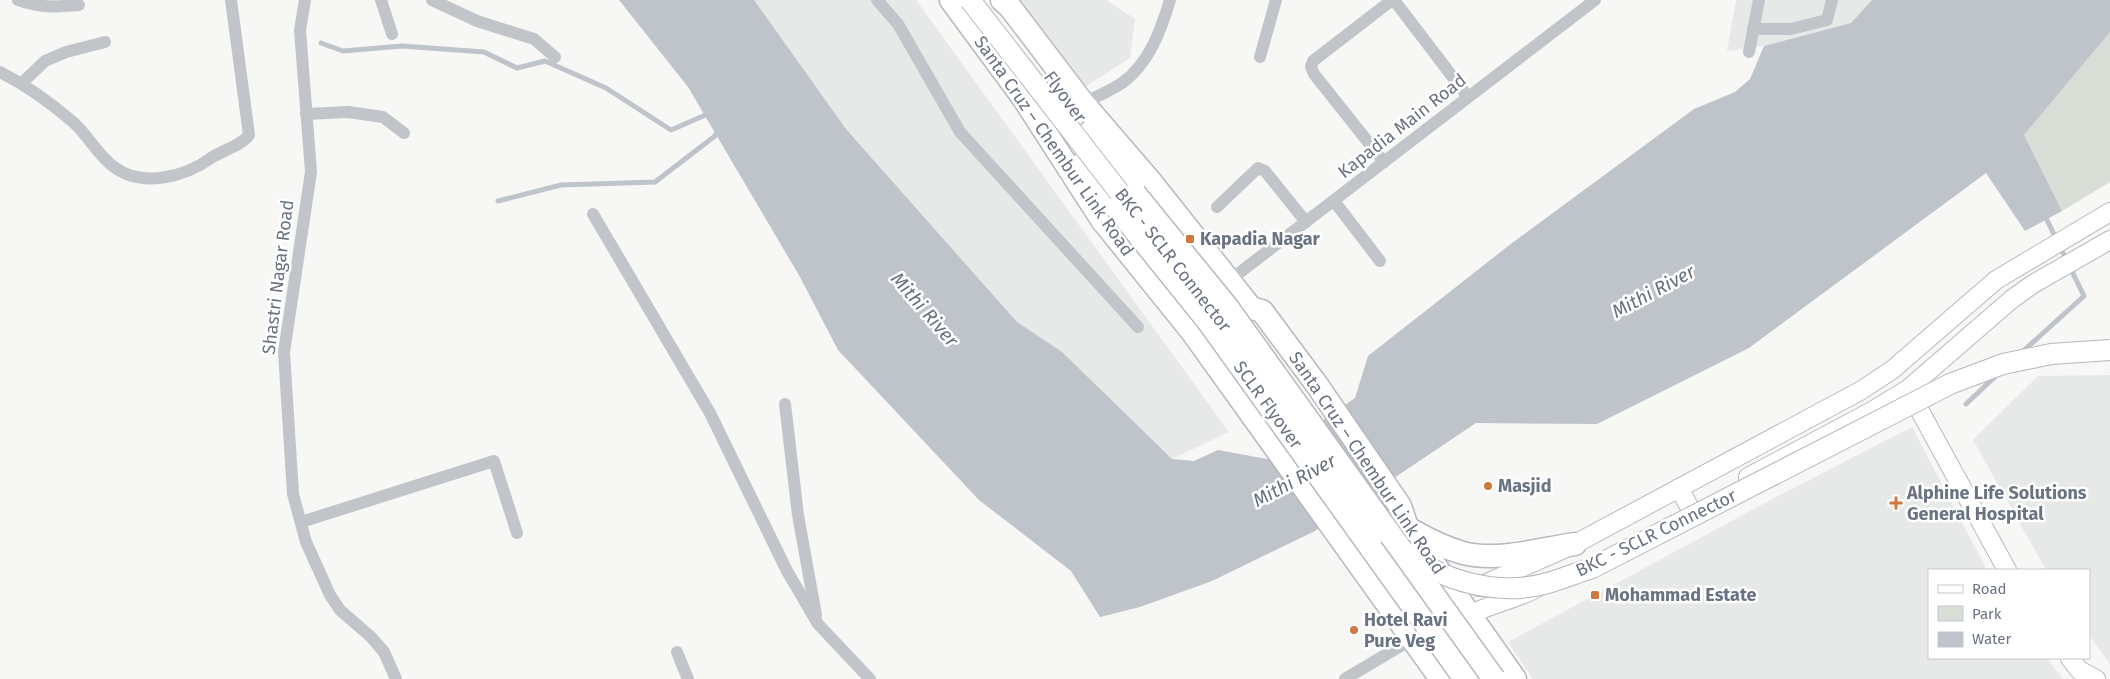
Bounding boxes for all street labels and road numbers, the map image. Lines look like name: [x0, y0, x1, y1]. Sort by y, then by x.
street label: Santa Cruz – Chembur Link Road: [969, 32, 1139, 260]
street label: Flyover: [1039, 67, 1091, 127]
street label: Kapadia Main Road: [1333, 69, 1471, 183]
street label: BKC - SCLR Connector: [1110, 184, 1236, 336]
street label: Shastri Nagar Road: [258, 198, 298, 356]
street label: Santa Cruz – Chembur Link Road: [1284, 348, 1450, 578]
street label: SCLR Flyover: [1229, 357, 1307, 453]
street label: BKC - SCLR Connector: [1572, 484, 1740, 581]

